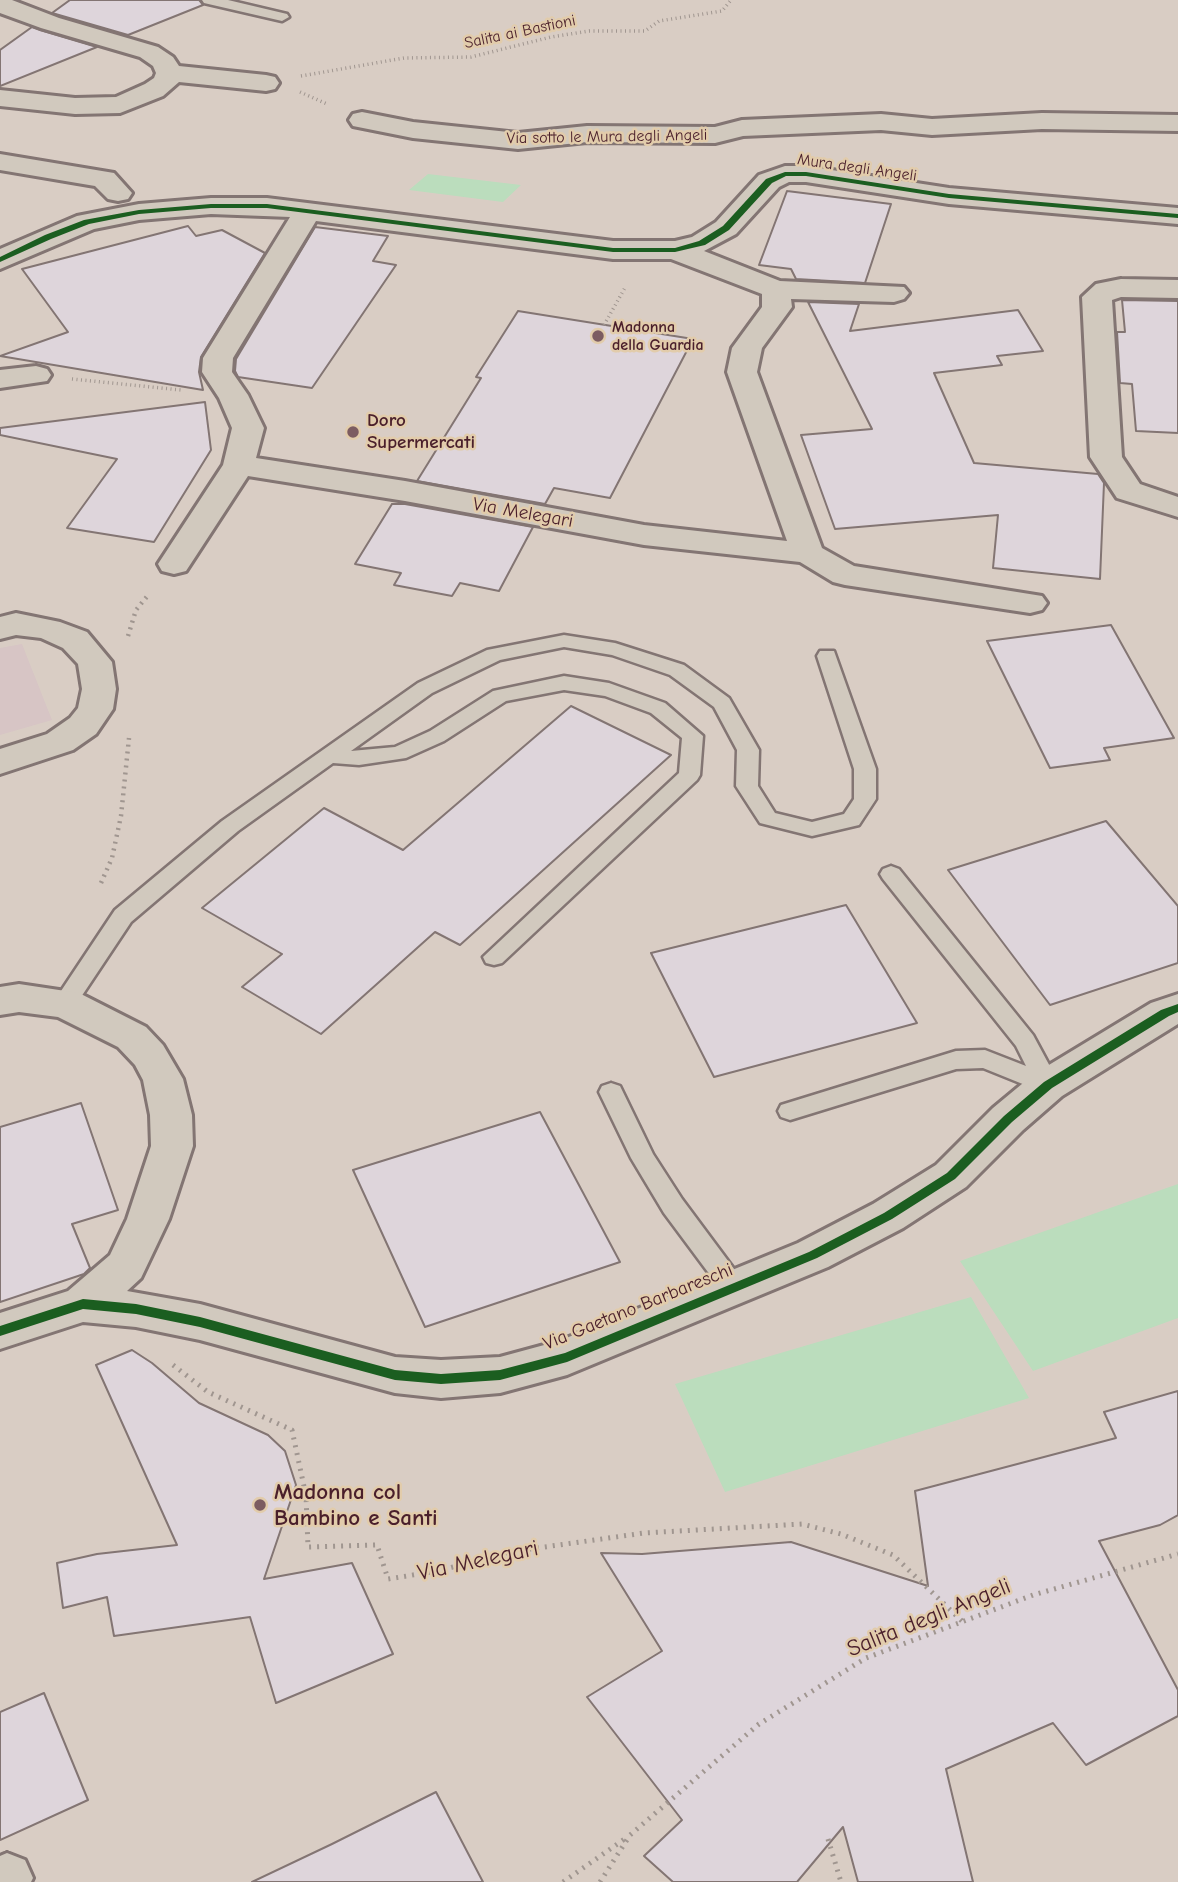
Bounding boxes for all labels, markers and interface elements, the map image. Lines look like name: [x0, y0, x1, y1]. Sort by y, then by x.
street label: Salita ai Bastioni: [463, 11, 577, 53]
street label: Via sotto le Mura degli Angeli: [507, 126, 707, 148]
street label: Mura degli Angeli: [796, 150, 918, 186]
place label: Madonna della Guardia: [612, 317, 704, 355]
marker: Madonna della Guardia: [590, 328, 606, 344]
place label: Doro Supermercati: [367, 410, 475, 454]
marker: Doro Supermercati: [345, 424, 361, 440]
street label: Via Melegari: [471, 493, 575, 533]
street label: Via Gaetano Barbareschi: [540, 1259, 736, 1355]
place label: Madonna col Bambino e Santi: [274, 1478, 438, 1532]
marker: Madonna col Bambino e Santi: [252, 1497, 268, 1513]
street label: Via Melegari: [415, 1535, 541, 1587]
street label: Salita degli Angeli: [843, 1573, 1015, 1663]

